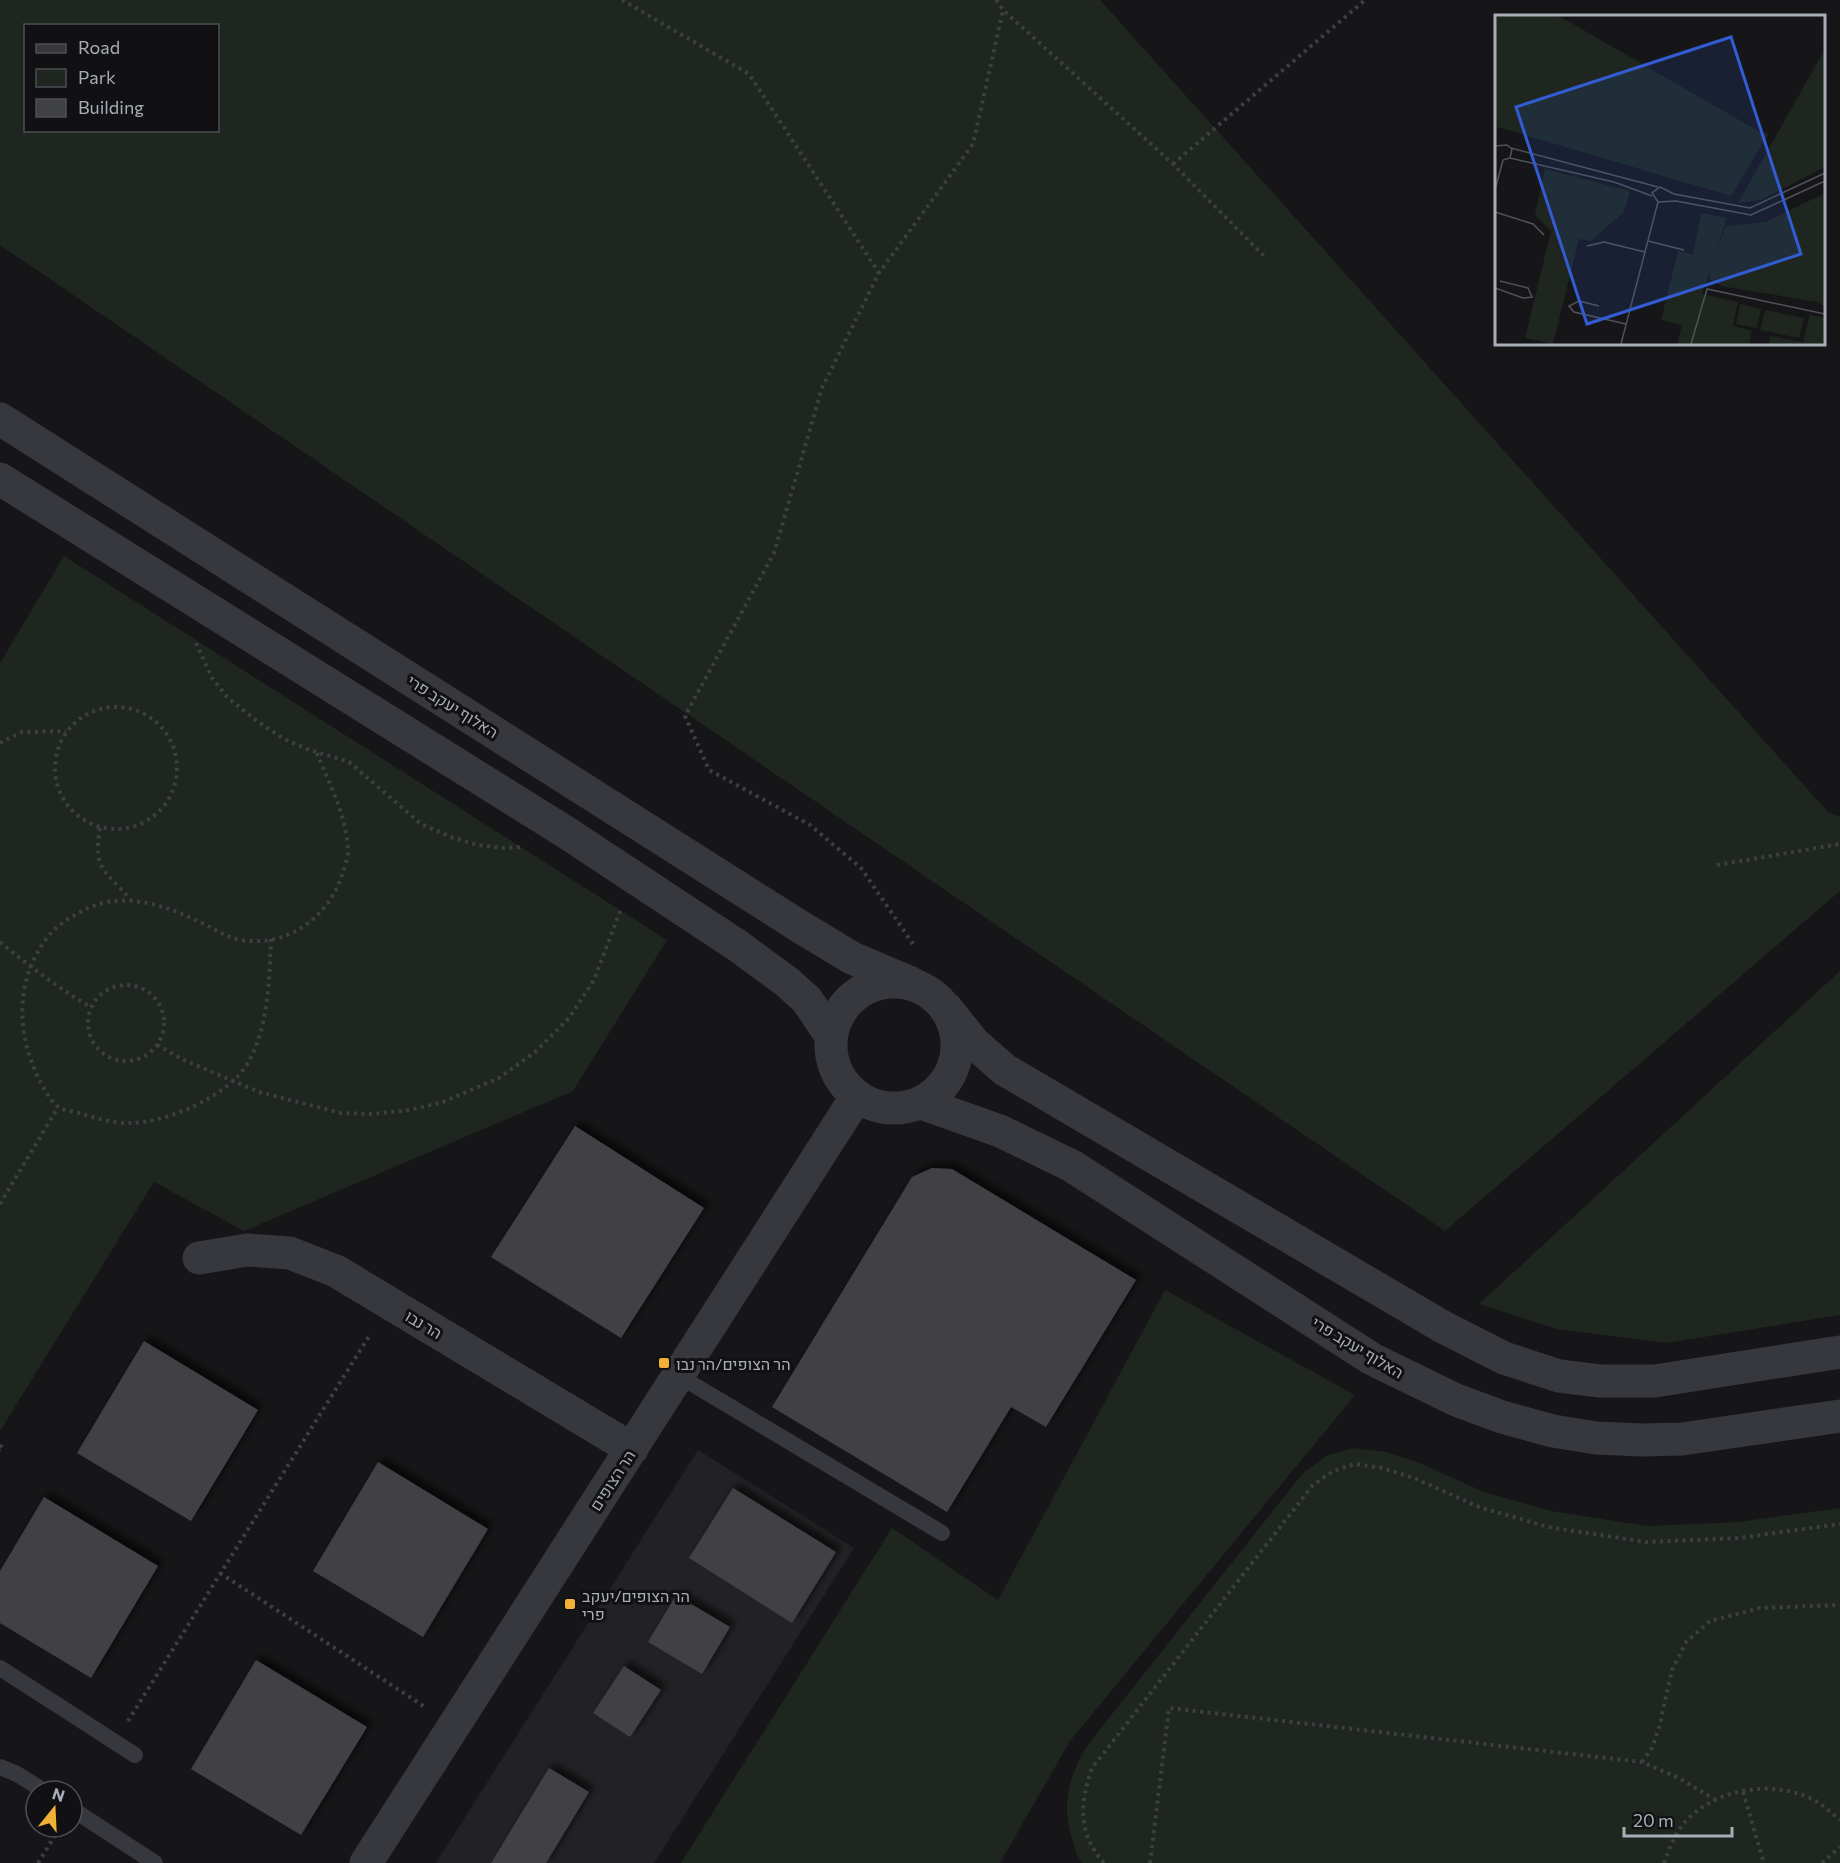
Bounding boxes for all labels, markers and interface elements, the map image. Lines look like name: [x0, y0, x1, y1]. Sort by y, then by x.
inset map: [1495, 15, 1825, 345]
legend: [24, 24, 219, 132]
text: Road: [78, 36, 120, 58]
text: Park: [78, 66, 116, 88]
text: Building: [78, 96, 144, 118]
street label: האלוף יעקב פרי: [404, 671, 502, 741]
street label: הר נבו: [402, 1306, 446, 1342]
street label: האלוף יעקב פרי: [1309, 1312, 1407, 1382]
place label: הר הצופים/הר נבו: [676, 1354, 791, 1373]
marker: הר הצופים/הר נבו: [657, 1356, 671, 1370]
street label: הר הצופים: [585, 1446, 639, 1514]
place label: הר הצופים/יעקב פרי: [582, 1586, 690, 1623]
marker: הר הצופים/יעקב פרי: [563, 1597, 577, 1611]
north arrow: [24, 1779, 84, 1839]
text: N: [50, 1783, 67, 1805]
scale bar: [1624, 1800, 1732, 1838]
text: 20 m: [1633, 1809, 1674, 1831]

